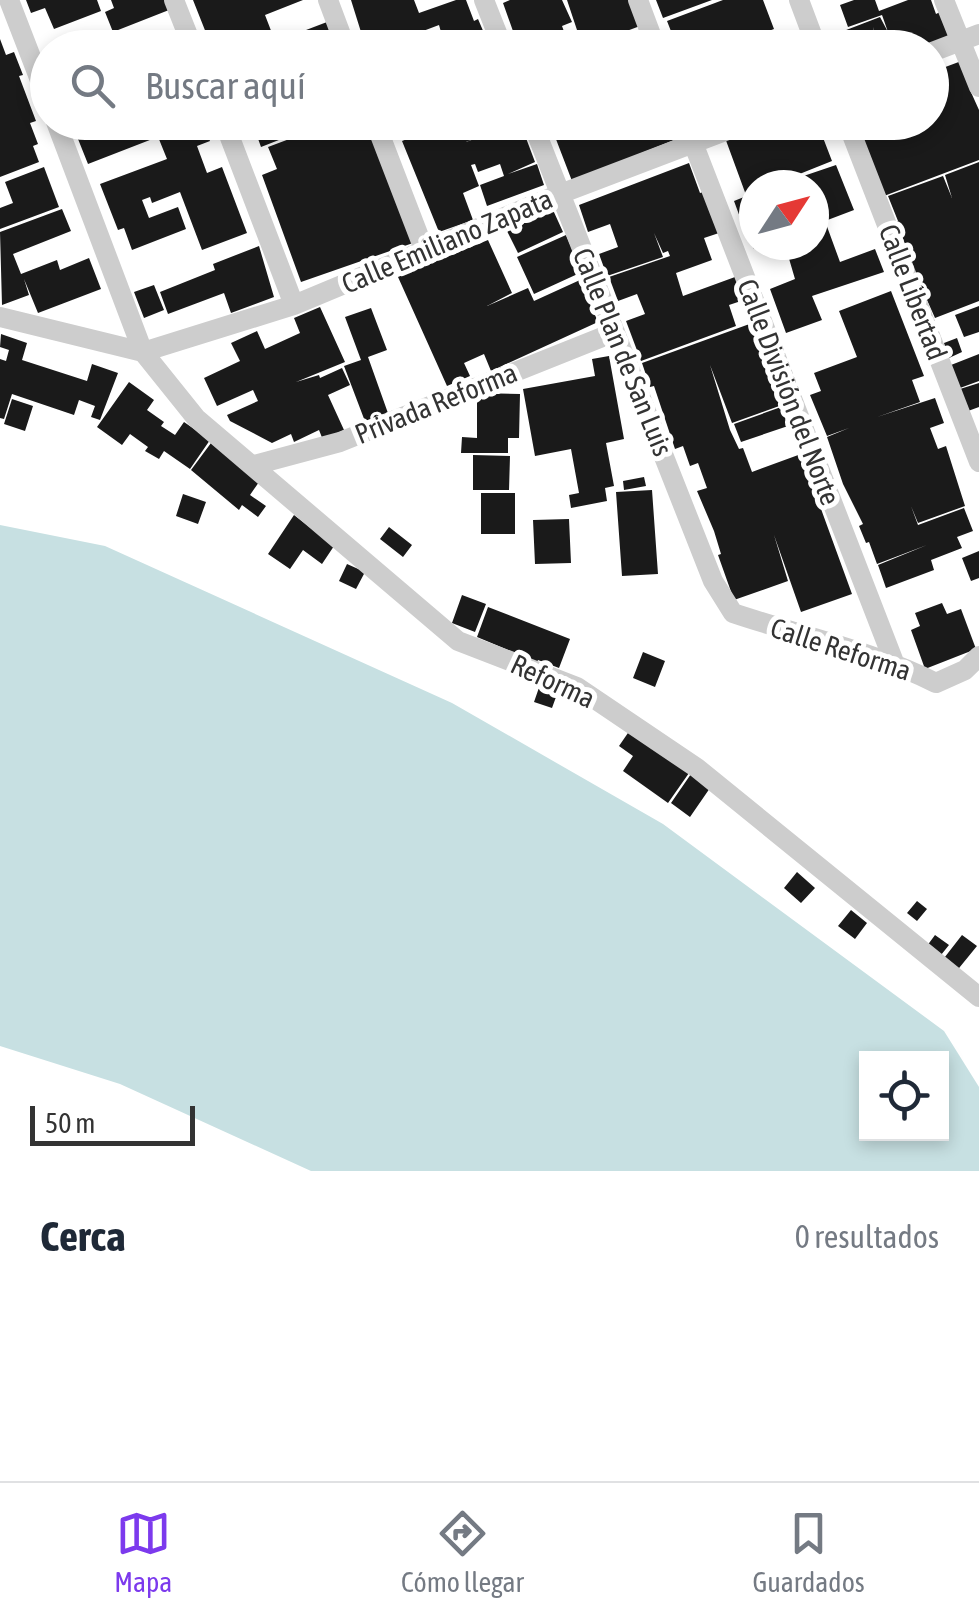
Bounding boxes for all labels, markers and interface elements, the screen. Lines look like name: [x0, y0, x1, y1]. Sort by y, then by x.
search box: [30, 30, 949, 140]
icon: search: [65, 58, 120, 113]
text: Buscar aquí: [145, 64, 306, 107]
north arrow: [739, 170, 829, 260]
street label: Calle Emiliano Zapata: [337, 182, 557, 300]
street label: Calle Libertad: [873, 220, 953, 364]
street label: Calle Plan de San Luis: [567, 244, 679, 460]
street label: Calle División del Norte: [731, 275, 847, 509]
street label: Privada Reforma: [350, 356, 522, 450]
street label: Calle Reforma: [767, 611, 915, 687]
street label: Reforma: [506, 648, 600, 714]
map controls: [859, 1051, 949, 1141]
button: locate: [859, 1051, 949, 1141]
scale bar: [30, 1101, 195, 1146]
text: 50 m: [45, 1107, 95, 1139]
text: Cerca: [40, 1212, 125, 1260]
text: 0 resultados: [795, 1218, 939, 1255]
tab: Mapa: [114, 1506, 172, 1598]
tab: Cómo llegar: [401, 1506, 524, 1598]
tab: Guardados: [752, 1506, 865, 1598]

